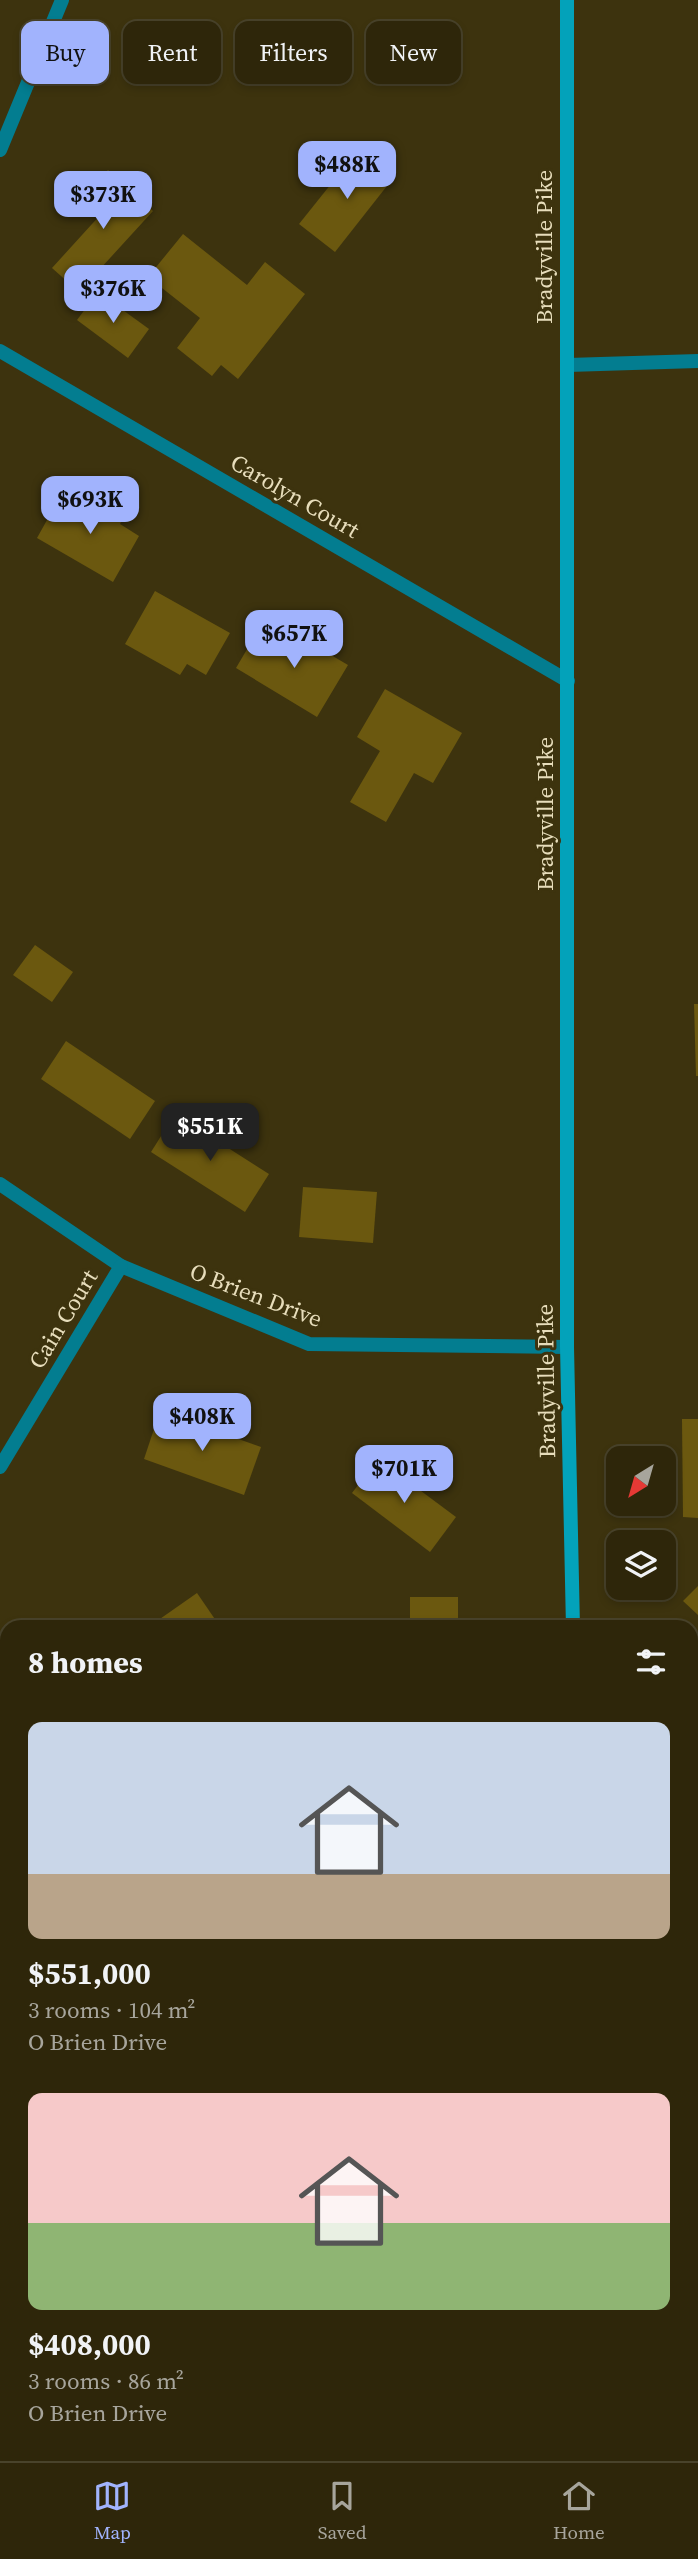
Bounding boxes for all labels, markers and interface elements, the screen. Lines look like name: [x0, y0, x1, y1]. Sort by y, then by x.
chip: Buy: [21, 21, 109, 84]
chip: Rent: [123, 21, 221, 84]
chip: Filters: [235, 21, 352, 84]
chip: New: [366, 21, 461, 84]
pin: $488K: [298, 142, 396, 201]
text: $488K: [314, 148, 380, 180]
street label: Bradyville Pike: [528, 170, 560, 324]
pin: $373K: [54, 172, 152, 231]
text: $373K: [70, 178, 136, 210]
pin: $376K: [64, 266, 162, 325]
text: $376K: [80, 272, 146, 304]
street label: Carolyn Court: [225, 446, 366, 546]
pin: $693K: [41, 476, 139, 536]
text: $693K: [57, 483, 123, 515]
pin: $657K: [245, 610, 343, 670]
text: $657K: [261, 617, 327, 649]
street label: Bradyville Pike: [529, 737, 561, 891]
pin: $551K: [161, 1104, 259, 1163]
text: $551K: [177, 1110, 243, 1142]
street label: O Brien Drive: [185, 1255, 327, 1335]
street label: Cain Court: [21, 1263, 105, 1375]
street label: Bradyville Pike: [529, 1304, 563, 1458]
pin: $408K: [153, 1394, 251, 1453]
text: $408K: [169, 1400, 235, 1432]
pin: $701K: [355, 1446, 453, 1505]
north arrow: [606, 1446, 676, 1516]
map controls: [606, 1446, 676, 1600]
text: $701K: [371, 1452, 437, 1484]
button: layers: [606, 1530, 676, 1600]
text: 8 homes: [28, 1642, 143, 1683]
icon: filters: [632, 1643, 670, 1681]
icon: home: [286, 1767, 412, 1893]
text: $551,000: [28, 1953, 151, 1994]
text: 3 rooms · 104 m²: [28, 1994, 195, 2026]
text: O Brien Drive: [28, 2026, 167, 2058]
icon: home: [286, 2138, 412, 2264]
text: $408,000: [28, 2324, 151, 2365]
text: 3 rooms · 86 m²: [28, 2365, 184, 2397]
text: O Brien Drive: [28, 2397, 167, 2429]
tab: Map: [93, 2477, 131, 2545]
tab: Saved: [318, 2477, 366, 2545]
tab: Home: [553, 2477, 605, 2545]

